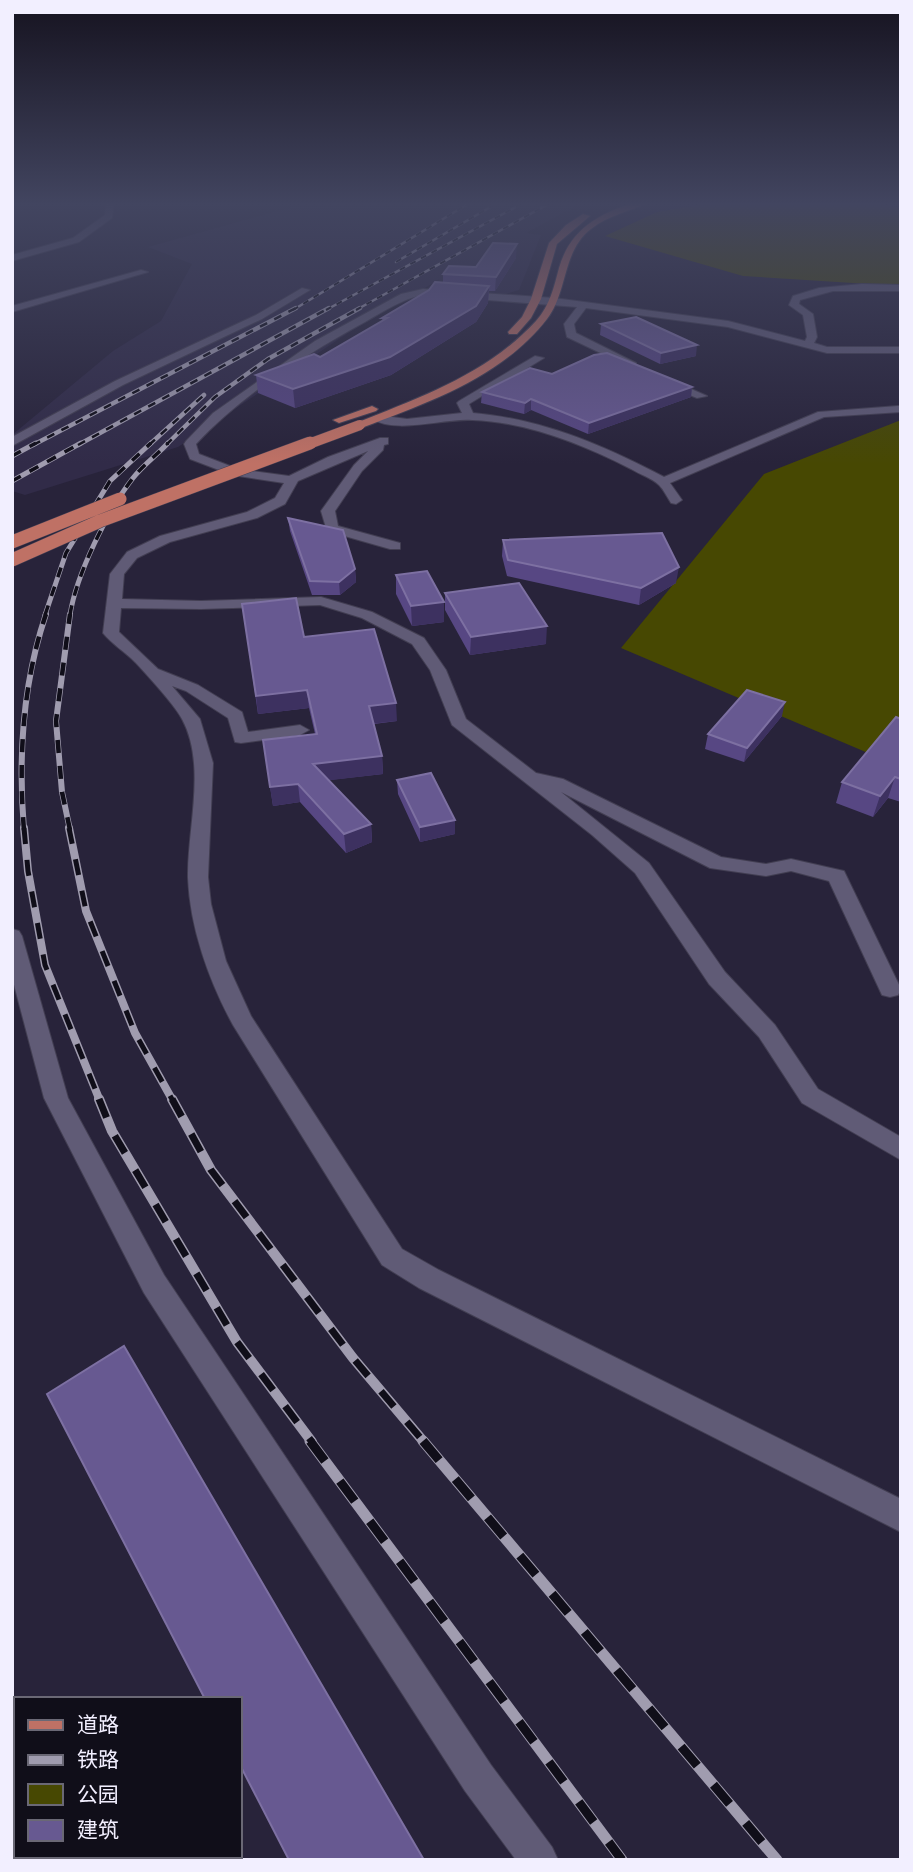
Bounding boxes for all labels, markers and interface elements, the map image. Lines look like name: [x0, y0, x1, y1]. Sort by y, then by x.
legend: [14, 1697, 242, 1858]
text: 道路: [77, 1708, 119, 1740]
text: 铁路: [77, 1743, 119, 1775]
text: 公园: [77, 1778, 119, 1810]
text: 建筑: [77, 1813, 119, 1845]

